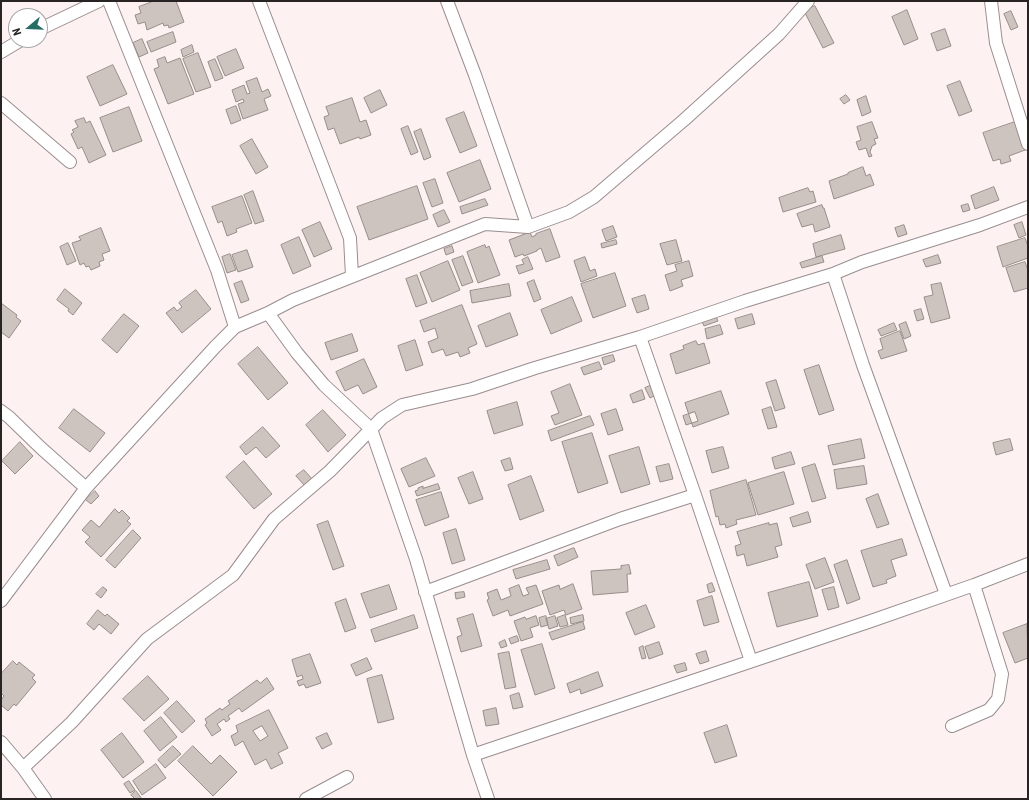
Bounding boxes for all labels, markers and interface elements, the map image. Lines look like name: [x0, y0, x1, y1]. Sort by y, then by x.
north arrow: [8, 8, 48, 48]
text: N: [10, 26, 24, 37]

